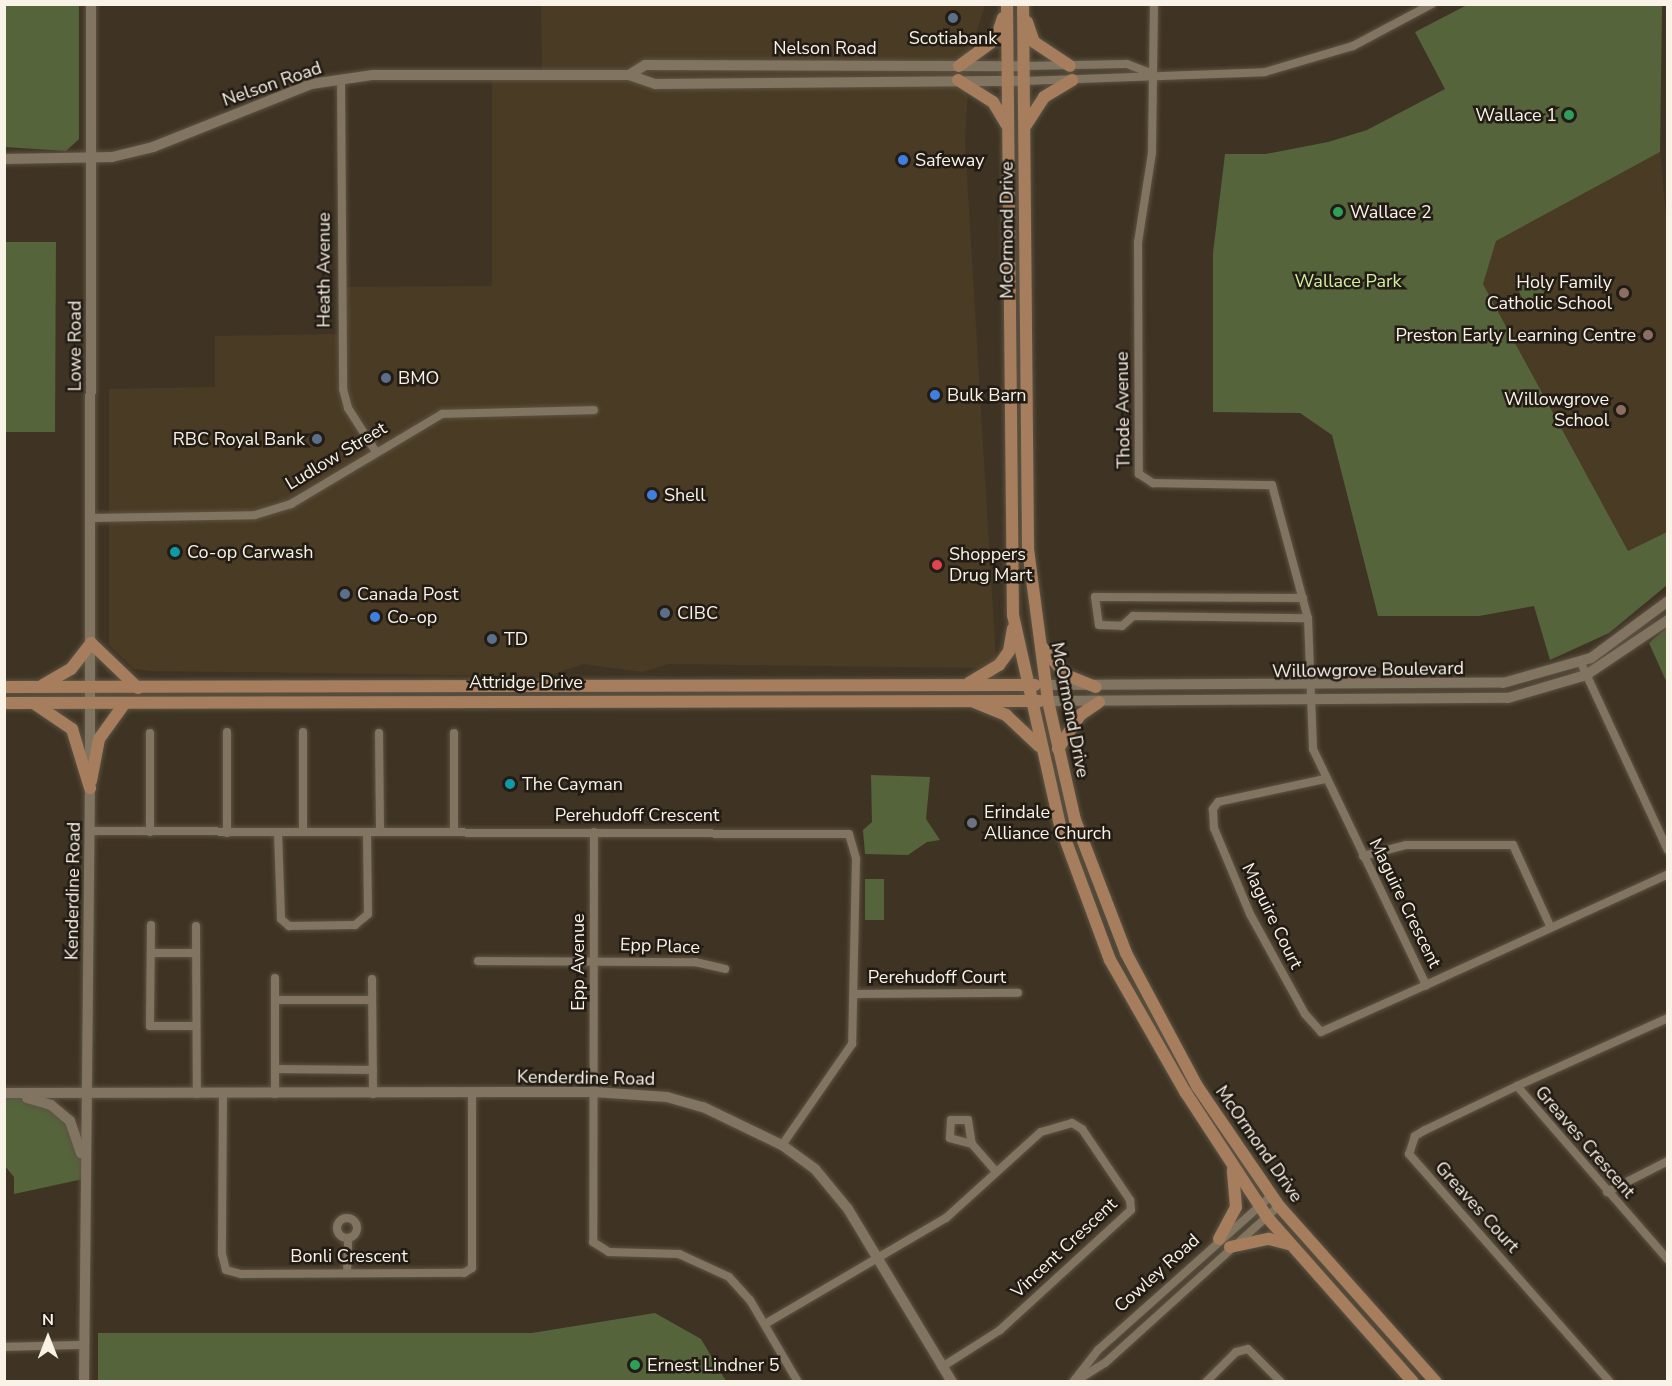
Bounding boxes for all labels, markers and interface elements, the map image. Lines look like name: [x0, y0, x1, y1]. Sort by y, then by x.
marker: Scotiabank: [946, 11, 960, 25]
place label: Scotiabank: [909, 27, 997, 49]
street label: Nelson Road: [773, 37, 877, 59]
street label: Nelson Road: [220, 57, 324, 111]
place label: Wallace 1: [1475, 104, 1557, 126]
marker: Wallace 1: [1562, 108, 1576, 122]
place label: Safeway: [915, 149, 984, 171]
marker: Safeway: [896, 153, 910, 167]
street label: McOrmond Drive: [996, 161, 1018, 299]
place label: Wallace 2: [1350, 201, 1432, 223]
marker: Wallace 2: [1331, 205, 1345, 219]
street label: Heath Avenue: [313, 212, 335, 328]
park label: Wallace Park: [1295, 270, 1401, 292]
place label: Holy Family Catholic School: [1487, 272, 1612, 314]
marker: Holy Family Catholic School: [1617, 286, 1631, 300]
street label: Lowe Road: [64, 301, 86, 391]
place label: Preston Early Learning Centre: [1395, 324, 1636, 346]
marker: Preston Early Learning Centre: [1641, 328, 1655, 342]
street label: Thode Avenue: [1111, 351, 1135, 469]
place label: BMO: [398, 367, 439, 389]
marker: BMO: [379, 371, 393, 385]
place label: Bulk Barn: [947, 384, 1027, 406]
marker: Bulk Barn: [928, 388, 942, 402]
place label: Willowgrove School: [1504, 389, 1609, 432]
marker: Willowgrove School: [1614, 403, 1628, 417]
street label: Ludlow Street: [282, 417, 390, 495]
place label: RBC Royal Bank: [173, 428, 305, 450]
marker: RBC Royal Bank: [310, 432, 324, 446]
place label: Shell: [664, 484, 706, 506]
marker: Shell: [645, 488, 659, 502]
place label: Co-op Carwash: [187, 541, 314, 563]
place label: Shoppers Drug Mart: [949, 544, 1032, 586]
marker: Co-op Carwash: [168, 545, 182, 559]
marker: Shoppers Drug Mart: [930, 558, 944, 572]
place label: Canada Post: [357, 583, 459, 605]
marker: Canada Post: [338, 587, 352, 601]
place label: CIBC: [677, 602, 718, 624]
place label: Co-op: [387, 606, 437, 628]
marker: CIBC: [658, 606, 672, 620]
marker: Co-op: [368, 610, 382, 624]
place label: TD: [504, 628, 528, 650]
marker: TD: [485, 632, 499, 646]
street label: McOrmond Drive: [1046, 640, 1094, 780]
street label: Willowgrove Boulevard: [1272, 658, 1464, 682]
street label: Attridge Drive: [469, 671, 583, 693]
place label: The Cayman: [522, 773, 623, 795]
marker: The Cayman: [503, 777, 517, 791]
place label: Erindale Alliance Church: [984, 802, 1111, 844]
street label: Perehudoff Crescent: [555, 804, 719, 826]
marker: Erindale Alliance Church: [965, 816, 979, 830]
street label: Kenderdine Road: [61, 822, 85, 960]
street label: Maguire Crescent: [1364, 835, 1446, 971]
street label: Maguire Court: [1237, 860, 1307, 972]
street label: Epp Avenue: [567, 913, 589, 1011]
street label: Epp Place: [620, 934, 700, 958]
street label: Perehudoff Court: [868, 966, 1006, 988]
street label: Kenderdine Road: [517, 1066, 655, 1090]
street label: McOrmond Drive: [1211, 1082, 1307, 1206]
street label: Greaves Crescent: [1530, 1082, 1640, 1202]
street label: Greaves Court: [1430, 1157, 1524, 1257]
street label: Vincent Crescent: [1007, 1194, 1121, 1302]
street label: Cowley Road: [1110, 1229, 1204, 1317]
street label: Bonli Crescent: [290, 1245, 408, 1267]
north arrow: [18, 1308, 78, 1368]
text: N: [42, 1309, 54, 1331]
place label: Ernest Lindner 5: [647, 1354, 780, 1376]
marker: Ernest Lindner 5: [628, 1358, 642, 1372]

